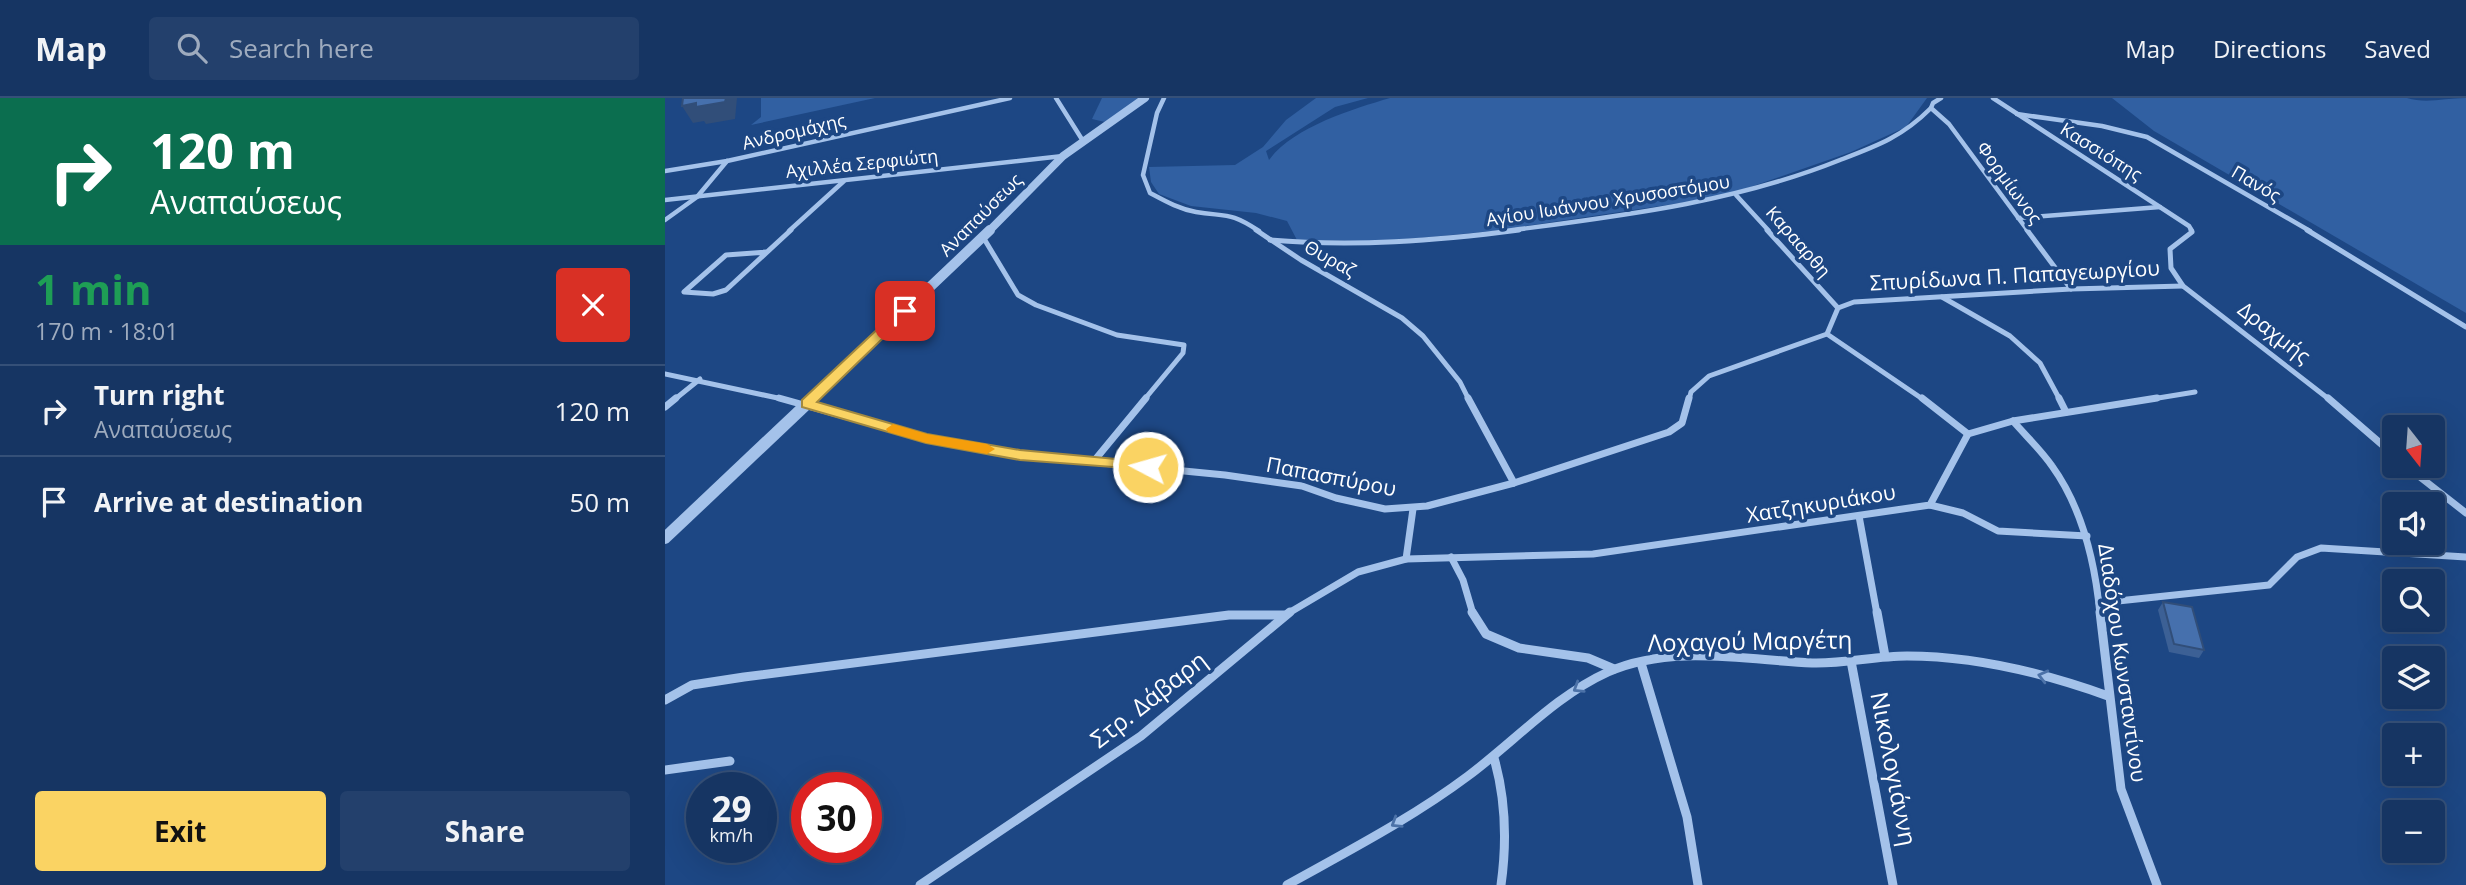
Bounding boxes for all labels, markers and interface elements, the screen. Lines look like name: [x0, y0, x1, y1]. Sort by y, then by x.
search box: [149, 17, 639, 80]
text: Map: [35, 26, 107, 71]
icon: search: [173, 29, 211, 67]
text: Search here: [229, 30, 374, 66]
text: Map: [2125, 32, 2175, 65]
text: Directions: [2213, 32, 2326, 65]
text: Saved: [2364, 32, 2431, 65]
street label: Ανδρομάχης: [740, 107, 848, 155]
street label: Κασσιόπης: [2056, 116, 2147, 186]
text: 120 m: [150, 117, 295, 183]
icon: right: [35, 126, 126, 217]
street label: Φορμίωνος: [1972, 136, 2048, 229]
street label: Αχιλλέα Σερφιώτη: [785, 143, 939, 183]
street label: Πανός: [2227, 159, 2286, 207]
street label: Αναπαύσεως: [934, 167, 1027, 261]
street label: Αγίου Ιωάννου Χρυσοστόμου: [1484, 169, 1731, 231]
text: Αναπαύσεως: [150, 180, 342, 223]
street label: Καρααρθη: [1761, 201, 1836, 282]
street label: Θυραζ: [1300, 234, 1361, 282]
street label: Σπυρίδωνα Π. Παπαγεωργίου: [1869, 253, 2161, 297]
text: 1 min: [35, 260, 152, 317]
button: close: [556, 268, 630, 342]
pin: [875, 281, 935, 341]
icon: arrive: [886, 292, 924, 330]
street label: Δραχμής: [2232, 295, 2317, 369]
text: 170 m · 18:01: [35, 315, 178, 347]
text: Turn right: [94, 377, 225, 413]
icon: right: [35, 392, 73, 430]
text: 120 m: [555, 393, 630, 429]
text: Αναπαύσεως: [94, 413, 232, 445]
north arrow: [2382, 415, 2445, 478]
map controls: [2382, 415, 2445, 863]
position arrow: [1111, 430, 1185, 504]
street label: Παπασπύρου: [1264, 450, 1399, 502]
street label: Χατζηκυριάκου: [1744, 477, 1897, 529]
icon: arrive: [35, 483, 73, 521]
text: Arrive at destination: [94, 484, 363, 520]
text: 50 m: [569, 484, 630, 520]
button: sound: [2382, 492, 2445, 555]
street label: Διαδόχου Κωνσταντίνου: [2092, 542, 2154, 784]
button: search: [2382, 569, 2445, 632]
street label: Λοχαγού Μαργέτη: [1647, 622, 1853, 659]
street label: Στρ. Δάβαρη: [1083, 643, 1213, 755]
button: layers: [2382, 646, 2445, 709]
one-way arrow: [2037, 670, 2049, 685]
one-way arrow: [1573, 680, 1586, 693]
street label: Νικολογιάννη: [1863, 689, 1926, 849]
button: +: [2382, 723, 2445, 786]
speed limit sign: 30: [791, 772, 882, 863]
text: 29: [711, 785, 752, 832]
button: Exit: [35, 791, 326, 871]
button: Share: [340, 791, 630, 871]
button: −: [2382, 800, 2445, 863]
one-way arrow: [1390, 814, 1403, 827]
text: km/h: [710, 823, 753, 847]

